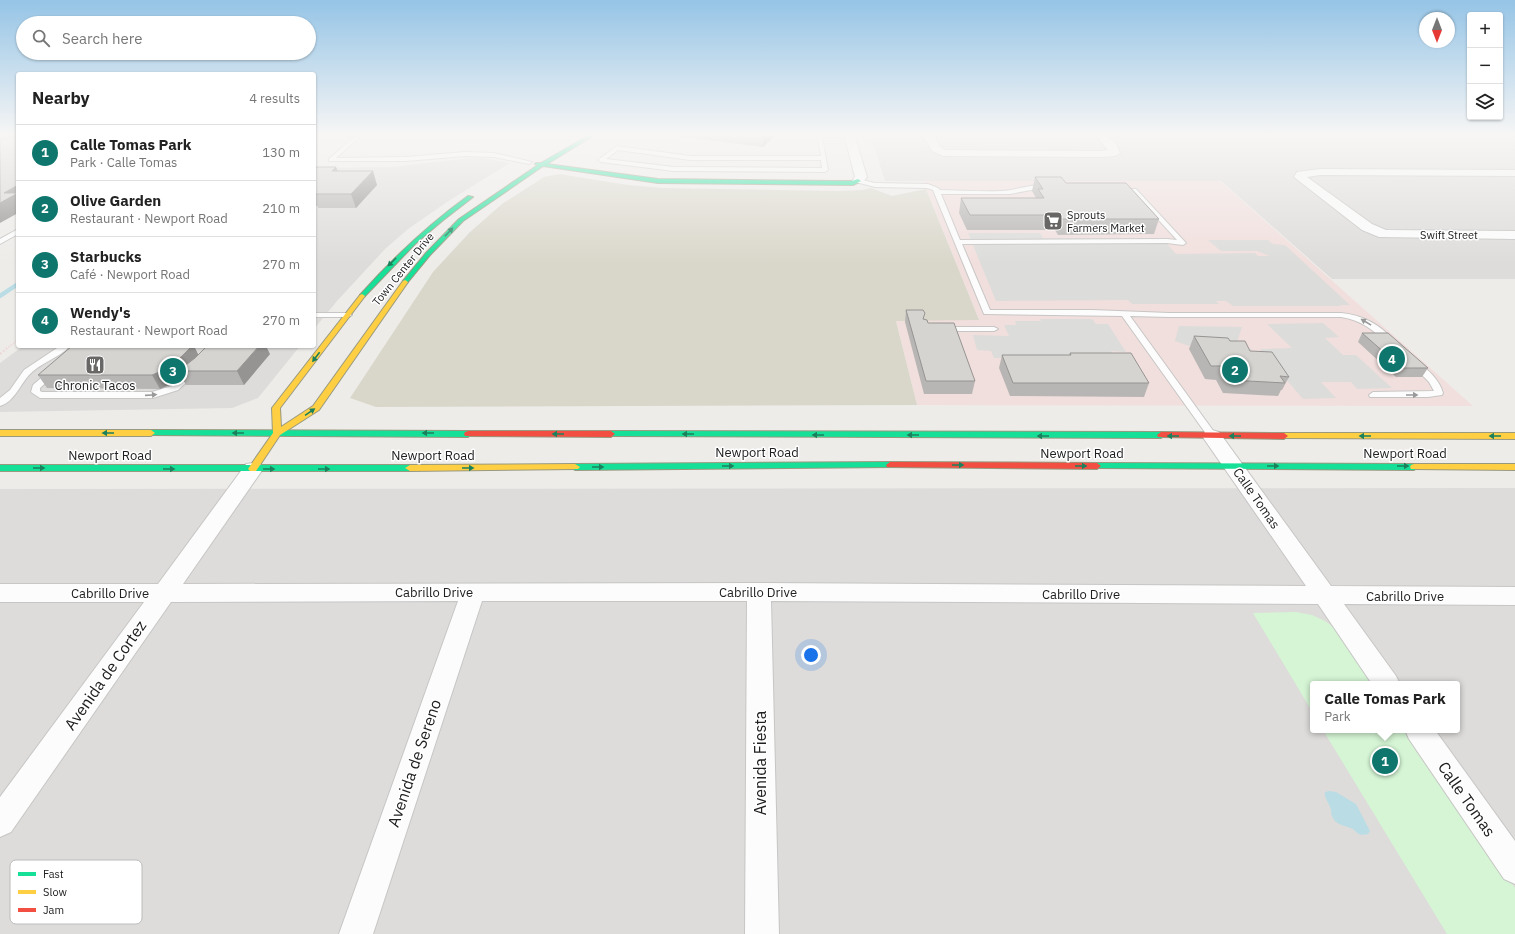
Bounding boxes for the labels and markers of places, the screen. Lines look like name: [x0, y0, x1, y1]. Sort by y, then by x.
place label: Sprouts Farmers Market: [1067, 208, 1145, 235]
supermarket icon: Sprouts Farmers Market: [1042, 210, 1064, 232]
pin: 4: [1379, 344, 1405, 374]
restaurant icon: Chronic Tacos: [84, 354, 106, 376]
pin: 2: [1222, 355, 1248, 385]
pin: 3: [160, 356, 186, 386]
place label: Chronic Tacos: [54, 377, 136, 394]
pin: 1: [1372, 746, 1398, 776]

